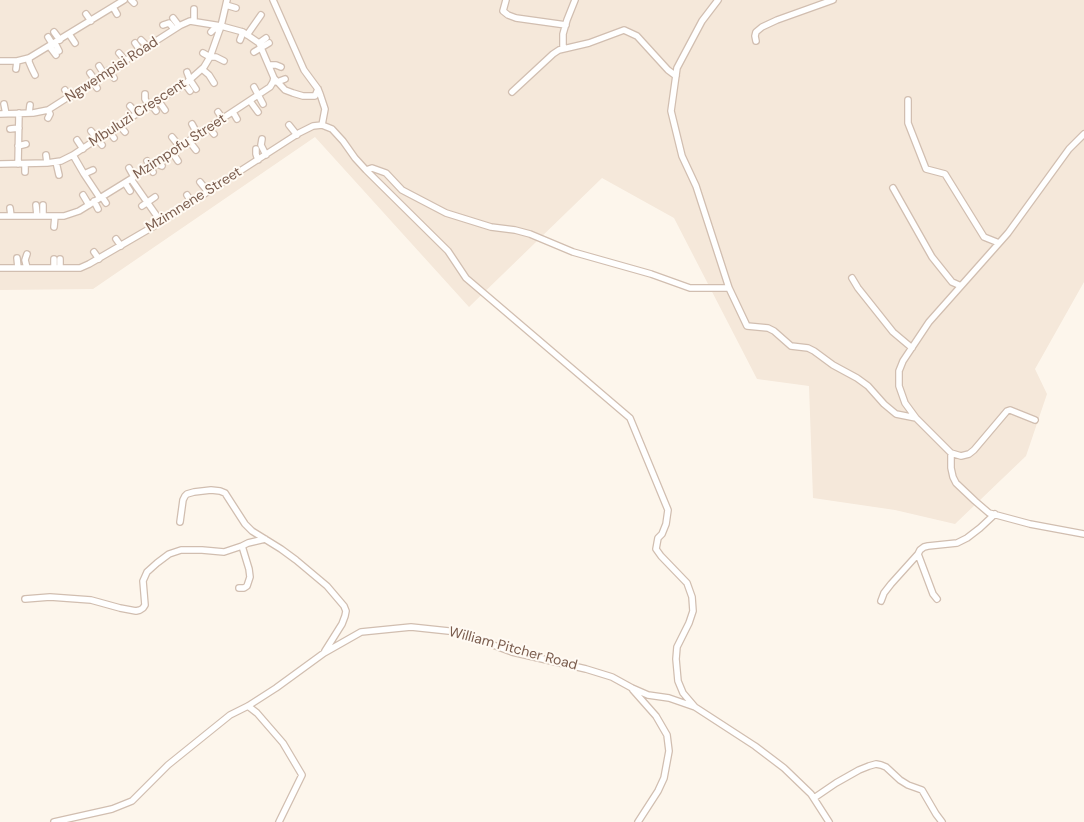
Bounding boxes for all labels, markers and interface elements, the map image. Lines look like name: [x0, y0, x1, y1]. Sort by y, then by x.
street label: Ngwempisi Road: [62, 34, 162, 106]
street label: Mbuluzi Crescent: [86, 75, 190, 151]
street label: Mzimpofu Street: [130, 111, 230, 183]
street label: Mzimnene Street: [143, 164, 245, 236]
street label: William Pitcher Road: [447, 624, 579, 674]

